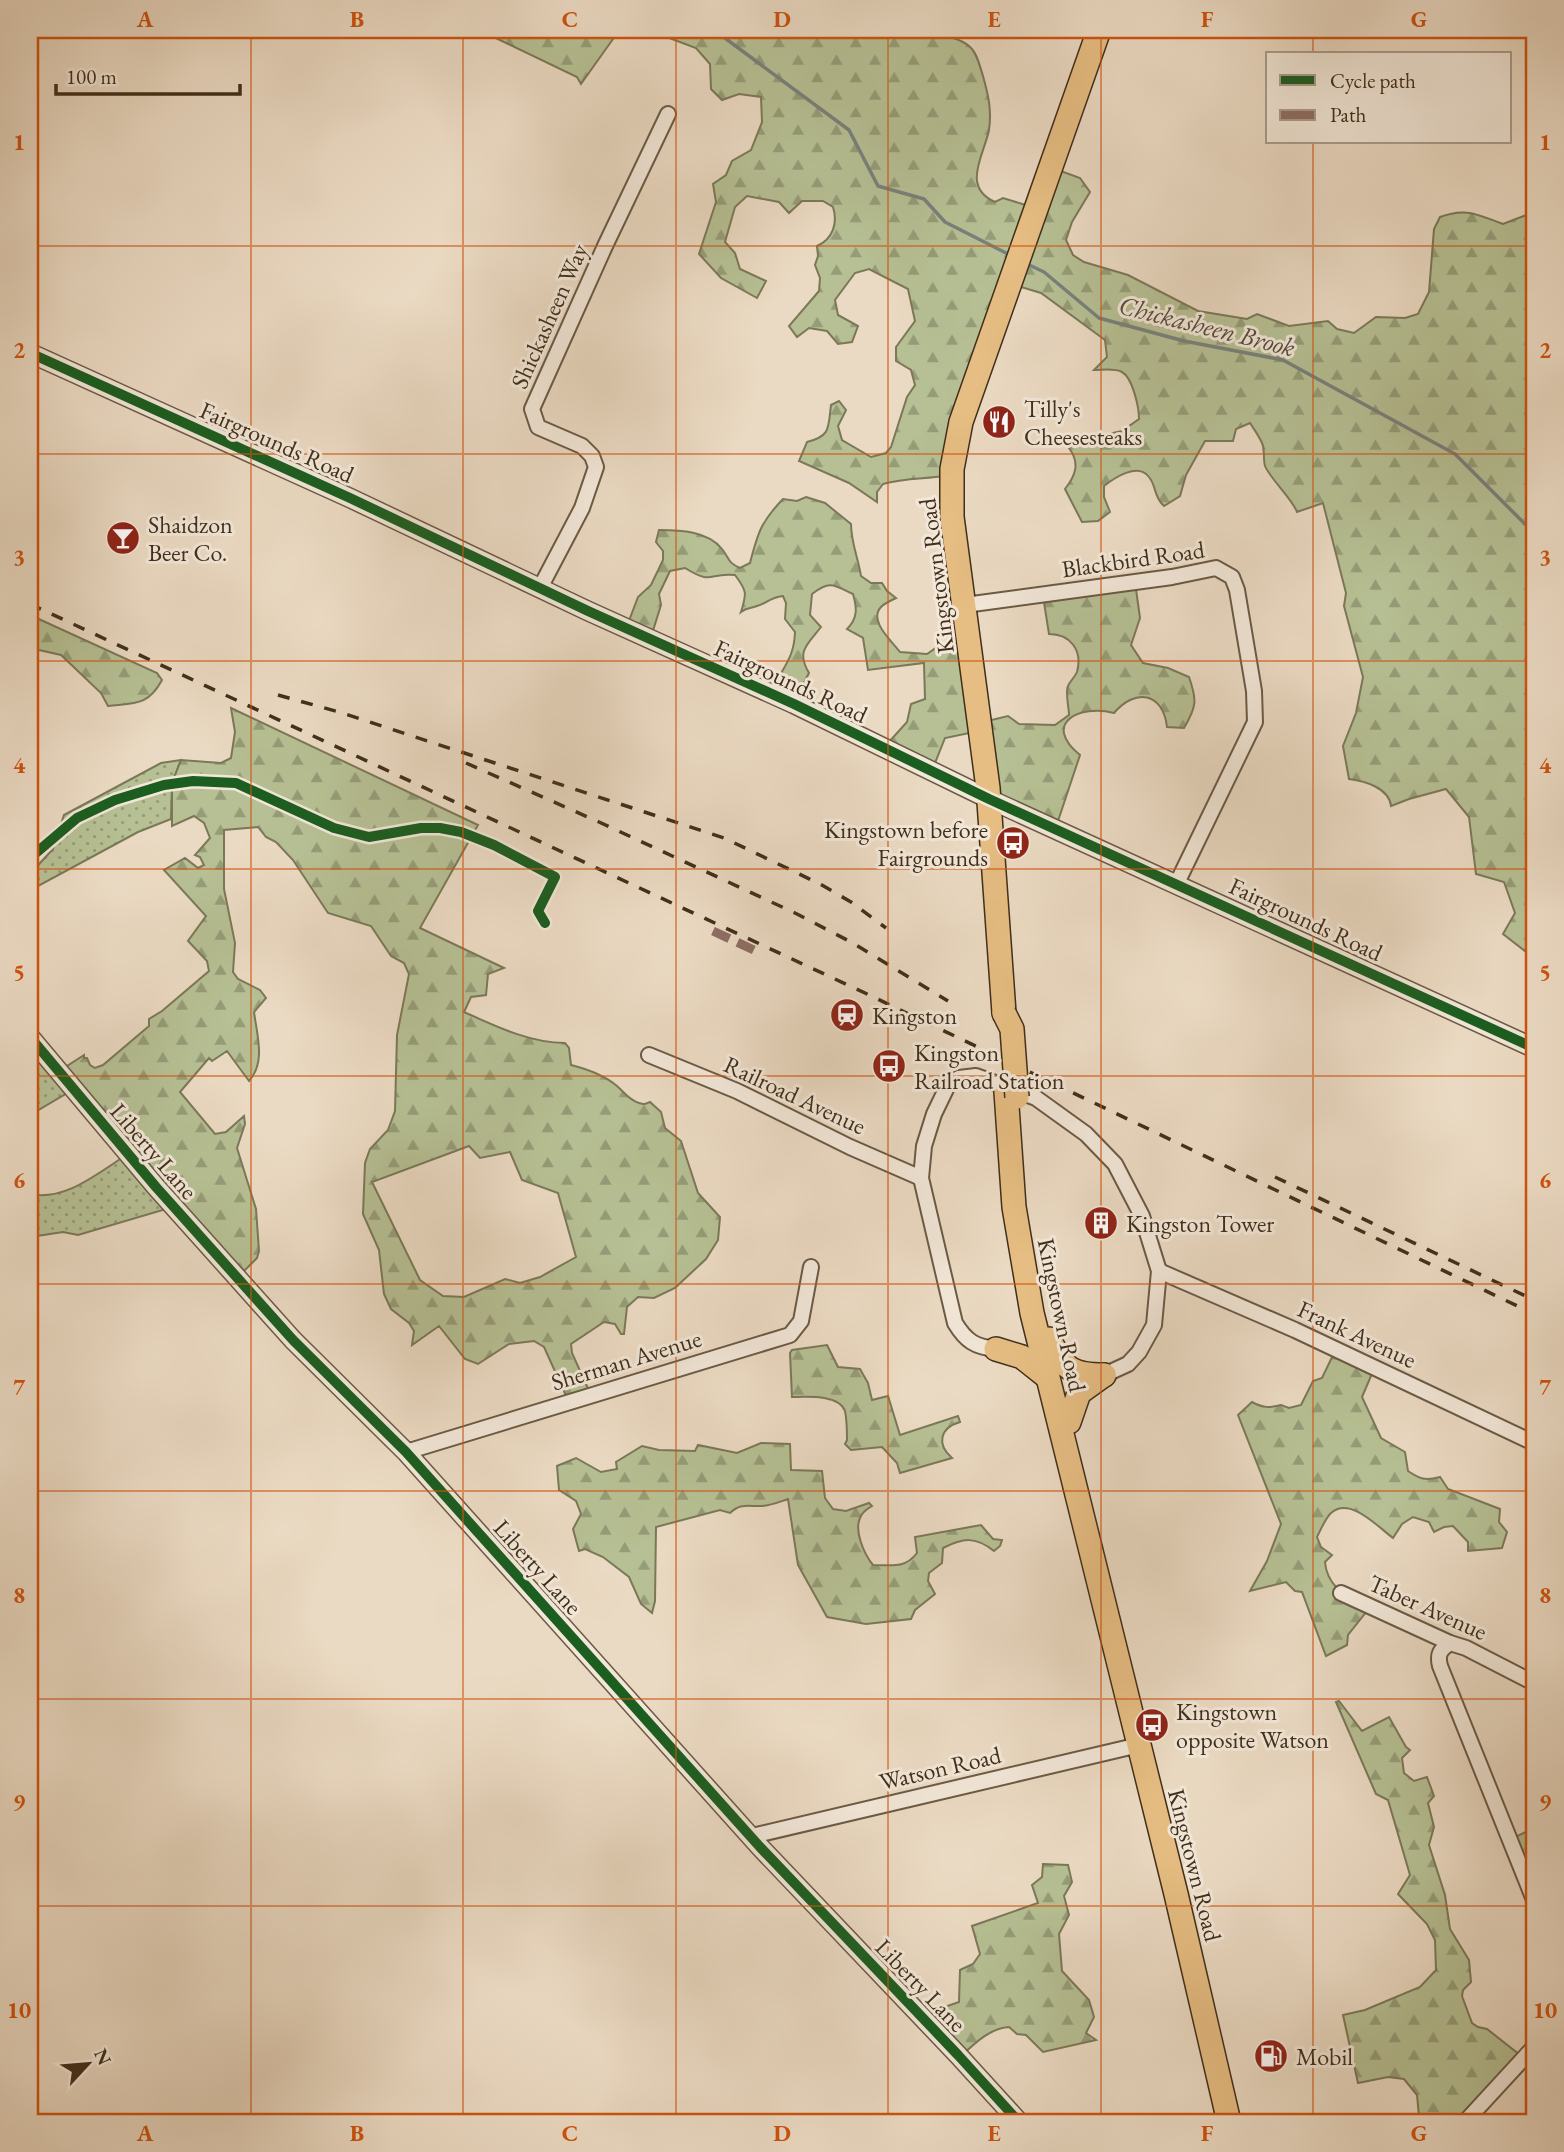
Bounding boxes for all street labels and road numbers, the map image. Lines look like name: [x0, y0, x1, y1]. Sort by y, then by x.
street label: Shickasheen Way: [503, 238, 595, 393]
street label: Fairgrounds Road: [195, 394, 360, 490]
street label: Kingstown Road: [911, 496, 961, 655]
street label: Blackbird Road: [1060, 534, 1207, 584]
street label: Fairgrounds Road: [709, 632, 873, 730]
street label: Fairgrounds Road: [1224, 870, 1388, 968]
street label: Railroad Avenue: [719, 1049, 871, 1141]
street label: Liberty Lane: [104, 1096, 204, 1206]
street label: Kingstown Road: [1031, 1235, 1094, 1395]
street label: Frank Avenue: [1293, 1293, 1421, 1375]
street label: Sherman Avenue: [547, 1322, 705, 1398]
street label: Liberty Lane: [487, 1513, 589, 1621]
street label: Taber Avenue: [1364, 1567, 1492, 1647]
street label: Watson Road: [876, 1739, 1005, 1797]
street label: Kingstown Road: [1161, 1785, 1229, 1945]
street label: Liberty Lane: [869, 1932, 973, 2038]

